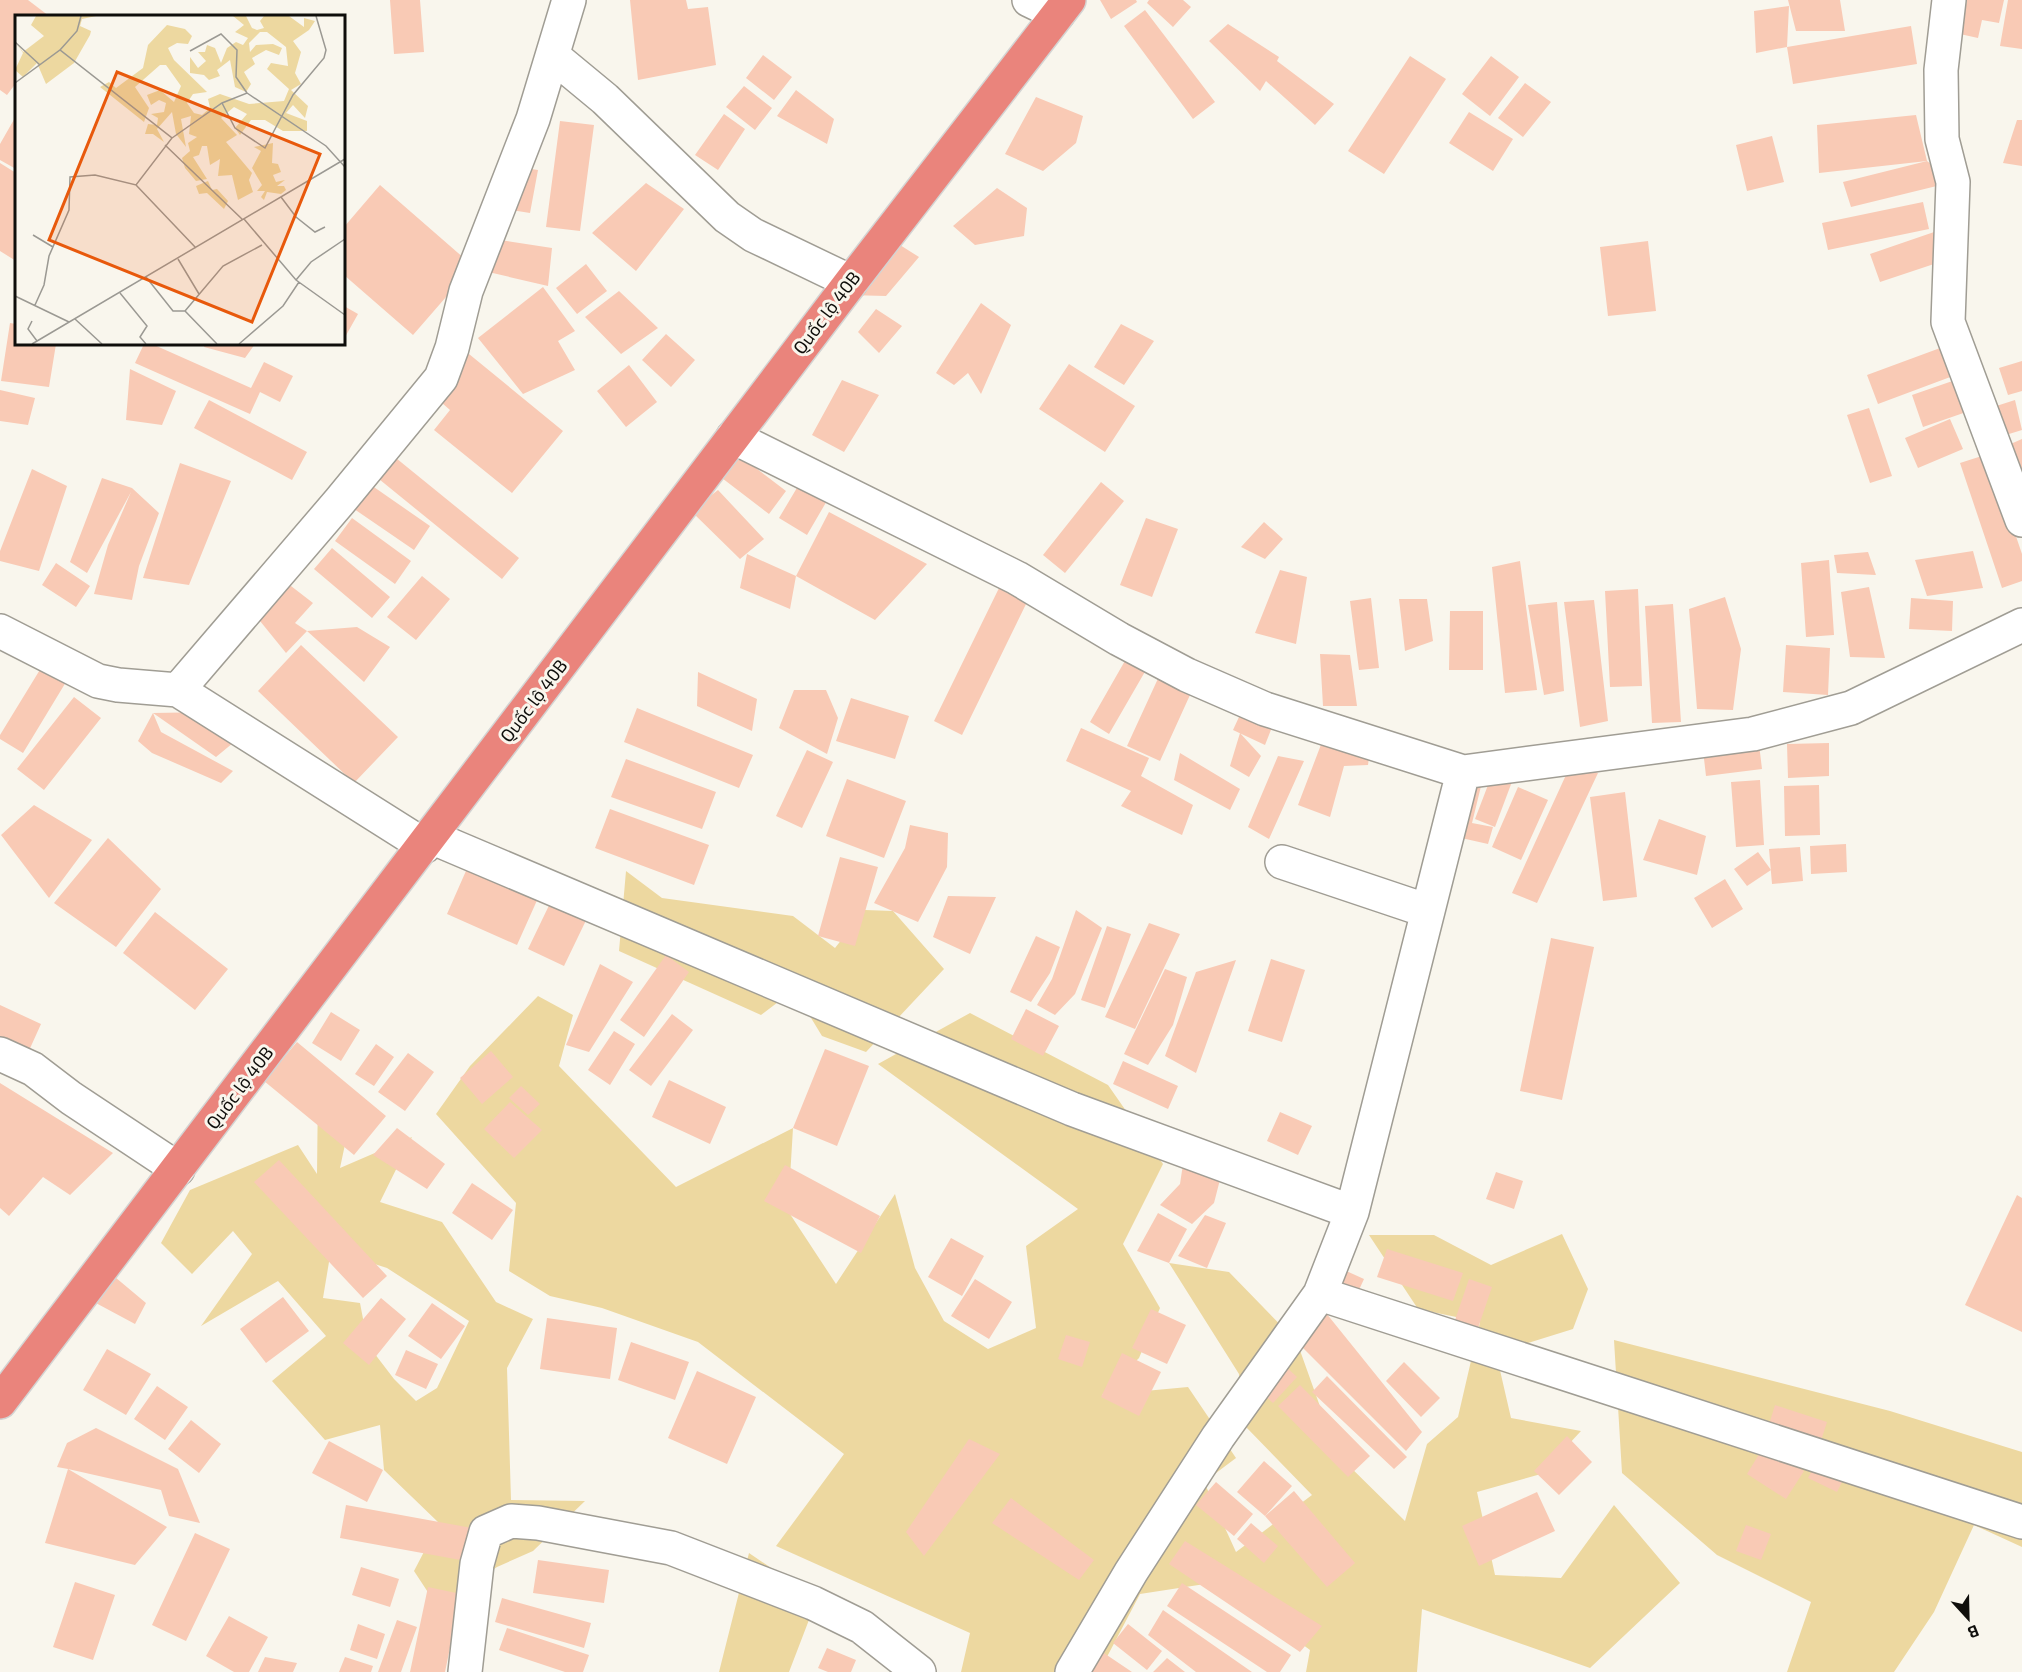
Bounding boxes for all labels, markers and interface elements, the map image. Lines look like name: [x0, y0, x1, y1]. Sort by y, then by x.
inset map: [15, 15, 345, 345]
street label: Quốc lộ 40B: [788, 267, 864, 358]
street label: Quốc lộ 40B: [495, 655, 571, 746]
street label: Quốc lộ 40B: [201, 1042, 277, 1133]
north arrow: [1938, 1588, 1998, 1648]
text: B: [1965, 1622, 1982, 1643]

